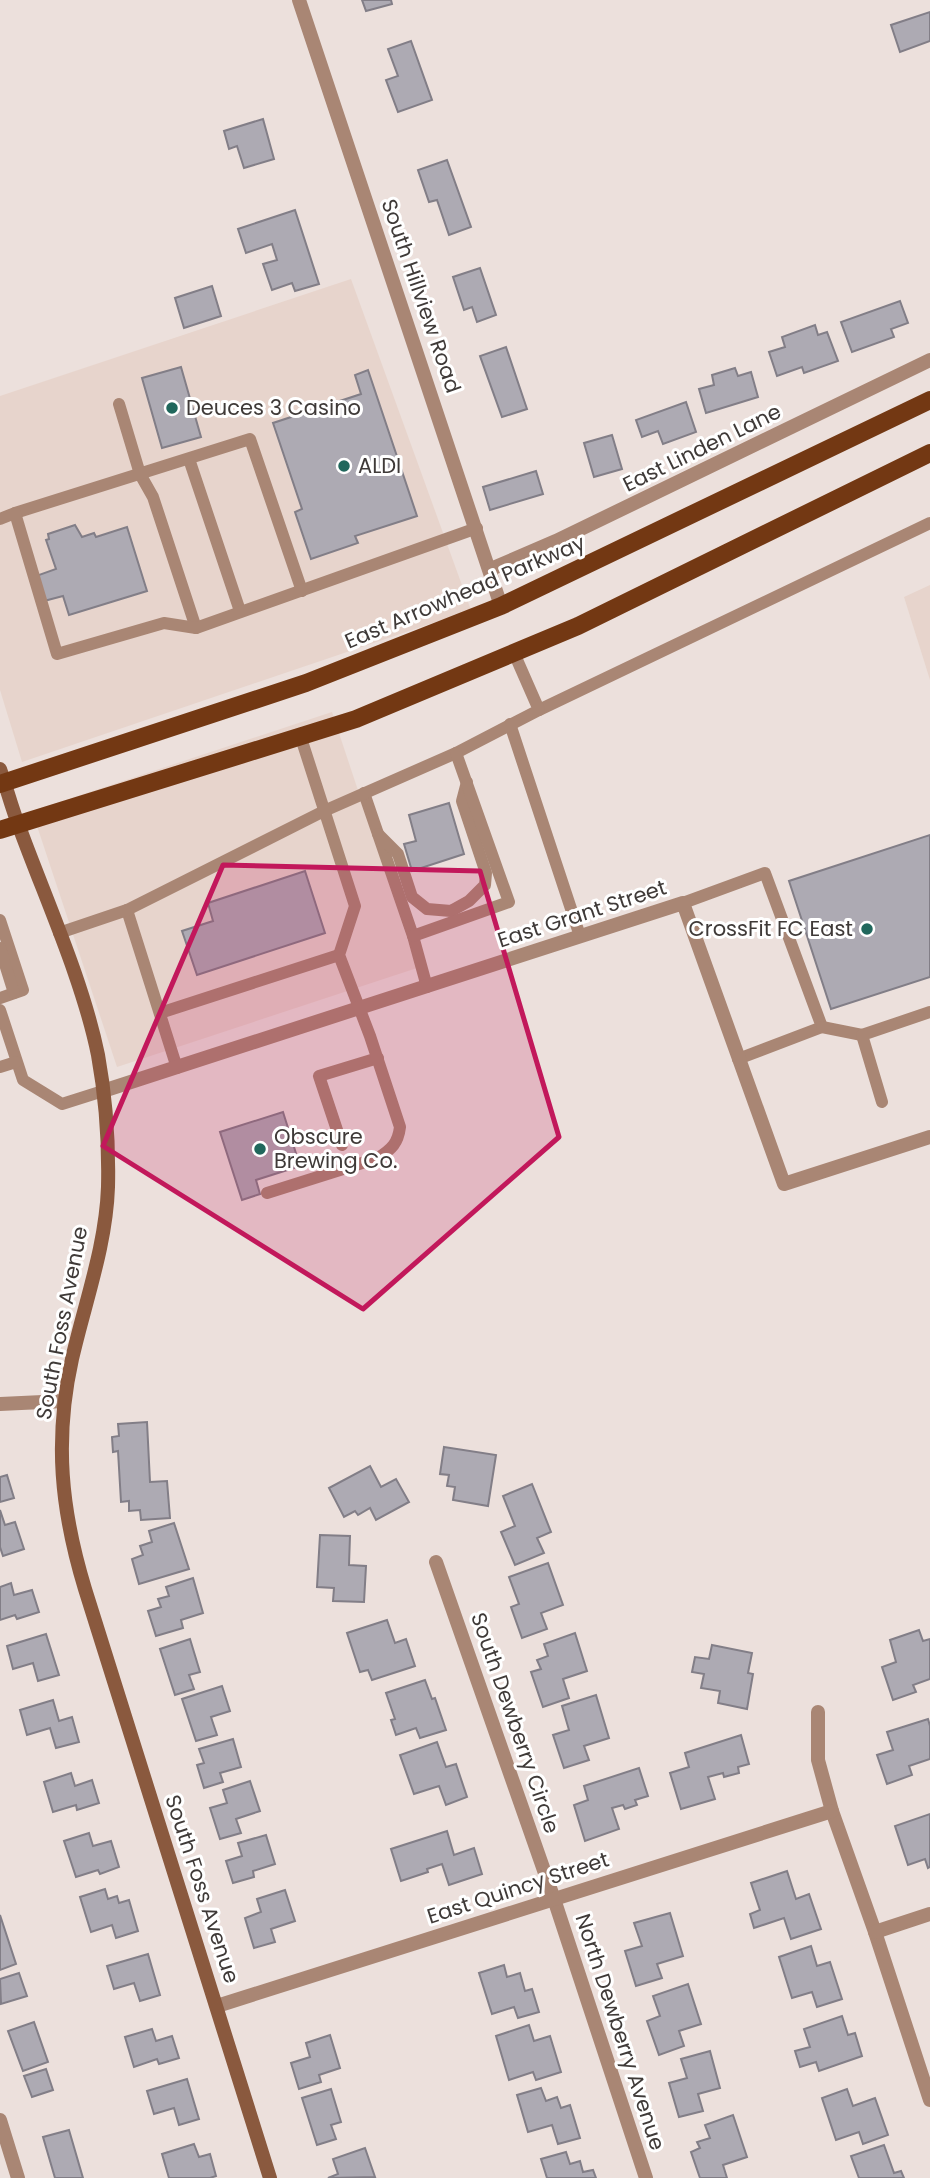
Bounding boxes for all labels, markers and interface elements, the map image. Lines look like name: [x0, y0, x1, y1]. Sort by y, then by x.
street label: South Hillview Road: [375, 195, 468, 397]
place label: Deuces 3 Casino: [186, 393, 361, 422]
street label: East Linden Lane: [618, 397, 786, 498]
marker: Deuces 3 Casino: [164, 400, 180, 416]
place label: ALDI: [358, 451, 401, 480]
marker: ALDI: [336, 458, 352, 474]
street label: East Arrowhead Parkway: [340, 528, 590, 655]
street label: East Grant Street: [494, 873, 670, 954]
place label: CrossFit FC East: [689, 914, 853, 943]
marker: CrossFit FC East: [859, 921, 875, 937]
place label: Obscure Brewing Co.: [274, 1122, 397, 1175]
marker: Obscure Brewing Co.: [252, 1141, 268, 1157]
street label: South Foss Avenue: [29, 1224, 94, 1422]
street label: South Dewberry Circle: [464, 1609, 567, 1837]
street label: South Foss Avenue: [158, 1791, 247, 1987]
street label: East Quincy Street: [423, 1844, 612, 1931]
street label: North Dewberry Avenue: [569, 1910, 672, 2154]

